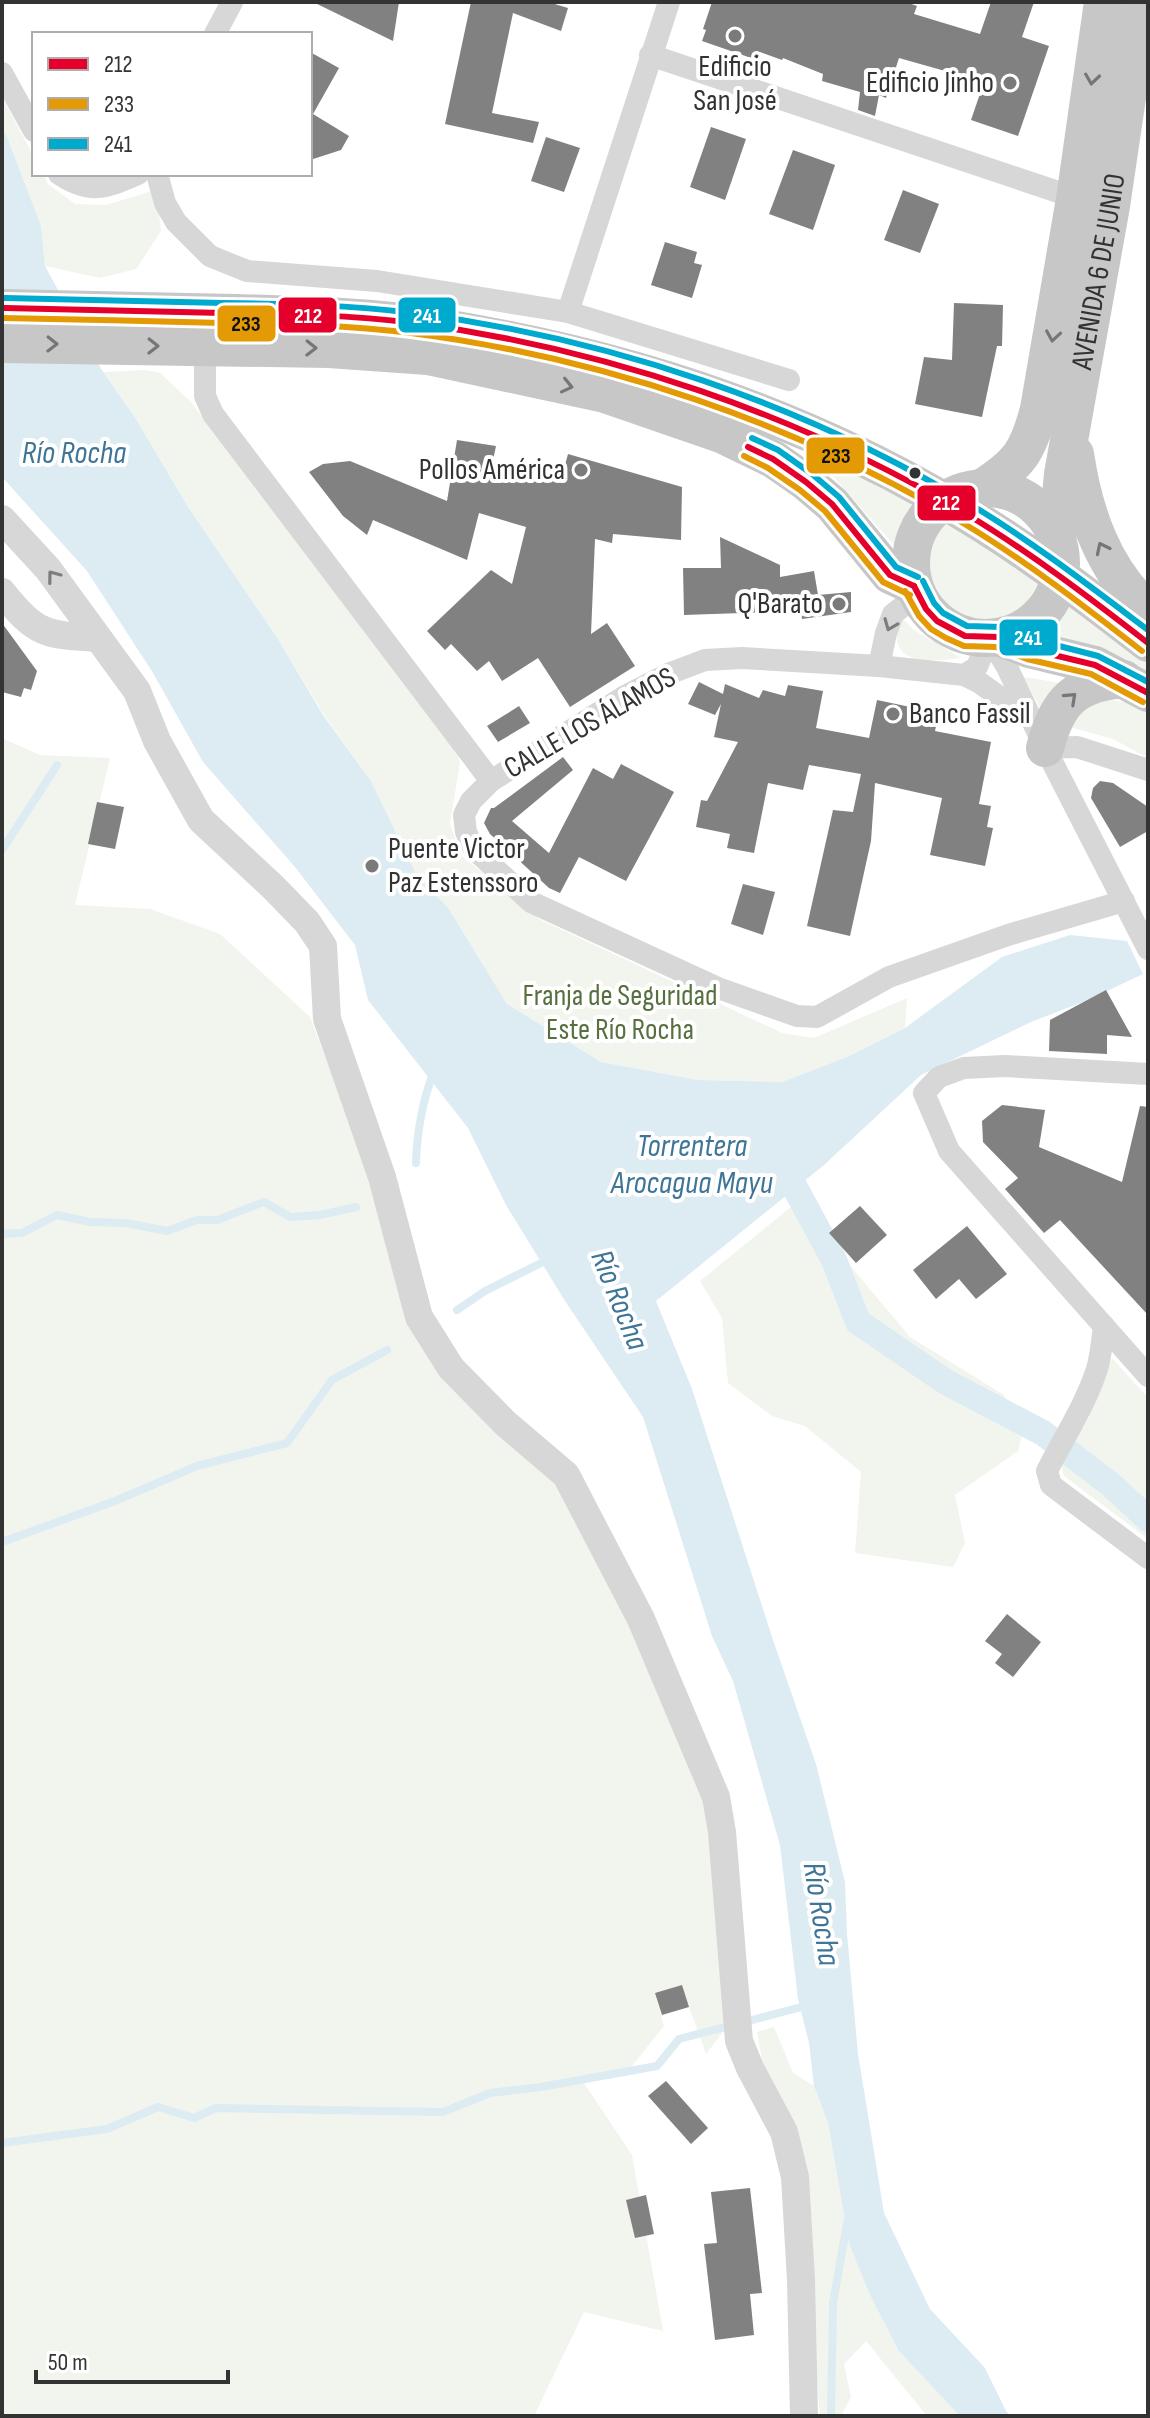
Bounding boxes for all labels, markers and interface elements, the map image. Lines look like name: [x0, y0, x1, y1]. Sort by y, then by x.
marker: Edificio San José: [726, 27, 744, 45]
legend: [32, 32, 312, 176]
place label: Edificio San José: [693, 49, 777, 119]
text: 212: [104, 50, 133, 79]
place label: Edificio Jinho: [866, 65, 994, 101]
one-way arrow: [1084, 72, 1101, 86]
marker: Edificio Jinho: [1001, 74, 1019, 92]
text: 233: [104, 90, 134, 119]
text: 241: [104, 130, 133, 159]
street label: AVENIDA 6 DE JUNIO: [1064, 171, 1134, 373]
line badge: 212: [277, 296, 338, 334]
line badge: 241: [397, 296, 457, 334]
text: 212: [294, 303, 322, 330]
text: 241: [413, 303, 442, 330]
line badge: 233: [216, 304, 277, 343]
text: 233: [231, 311, 261, 338]
one-way arrow: [1045, 329, 1062, 343]
one-way arrow: [46, 336, 59, 353]
one-way arrow: [147, 337, 160, 354]
one-way arrow: [305, 340, 318, 357]
one-way arrow: [560, 377, 574, 394]
water label: Río Rocha: [22, 434, 126, 473]
line badge: 233: [805, 436, 866, 475]
text: 233: [821, 443, 851, 470]
place label: Pollos América: [419, 452, 565, 488]
marker: Pollos América: [572, 461, 590, 479]
unlabelled marker: [907, 465, 923, 481]
line badge: 212: [916, 484, 977, 522]
text: 212: [932, 490, 960, 517]
one-way arrow: [1096, 542, 1112, 557]
one-way arrow: [48, 571, 62, 585]
place label: Q'Barato: [737, 586, 823, 622]
marker: Q'Barato: [830, 595, 848, 613]
one-way arrow: [883, 618, 900, 632]
line badge: 241: [998, 618, 1059, 657]
text: 241: [1014, 625, 1043, 652]
street label: CALLE LOS ÁLAMOS: [498, 659, 682, 787]
one-way arrow: [1062, 693, 1077, 708]
place label: Banco Fassil: [909, 696, 1031, 732]
marker: Banco Fassil: [884, 705, 902, 723]
place label: Puente Victor Paz Estenssoro: [388, 831, 539, 901]
marker: Puente Victor Paz Estenssoro: [363, 857, 381, 875]
park label: Franja de Seguridad Este Río Rocha: [522, 978, 718, 1048]
water label: Torrentera Arocagua Mayu: [609, 1127, 773, 1203]
water label: Río Rocha: [581, 1244, 657, 1356]
water label: Río Rocha: [794, 1859, 848, 1969]
scale bar: [36, 2334, 228, 2384]
text: 50 m: [48, 2348, 88, 2377]

